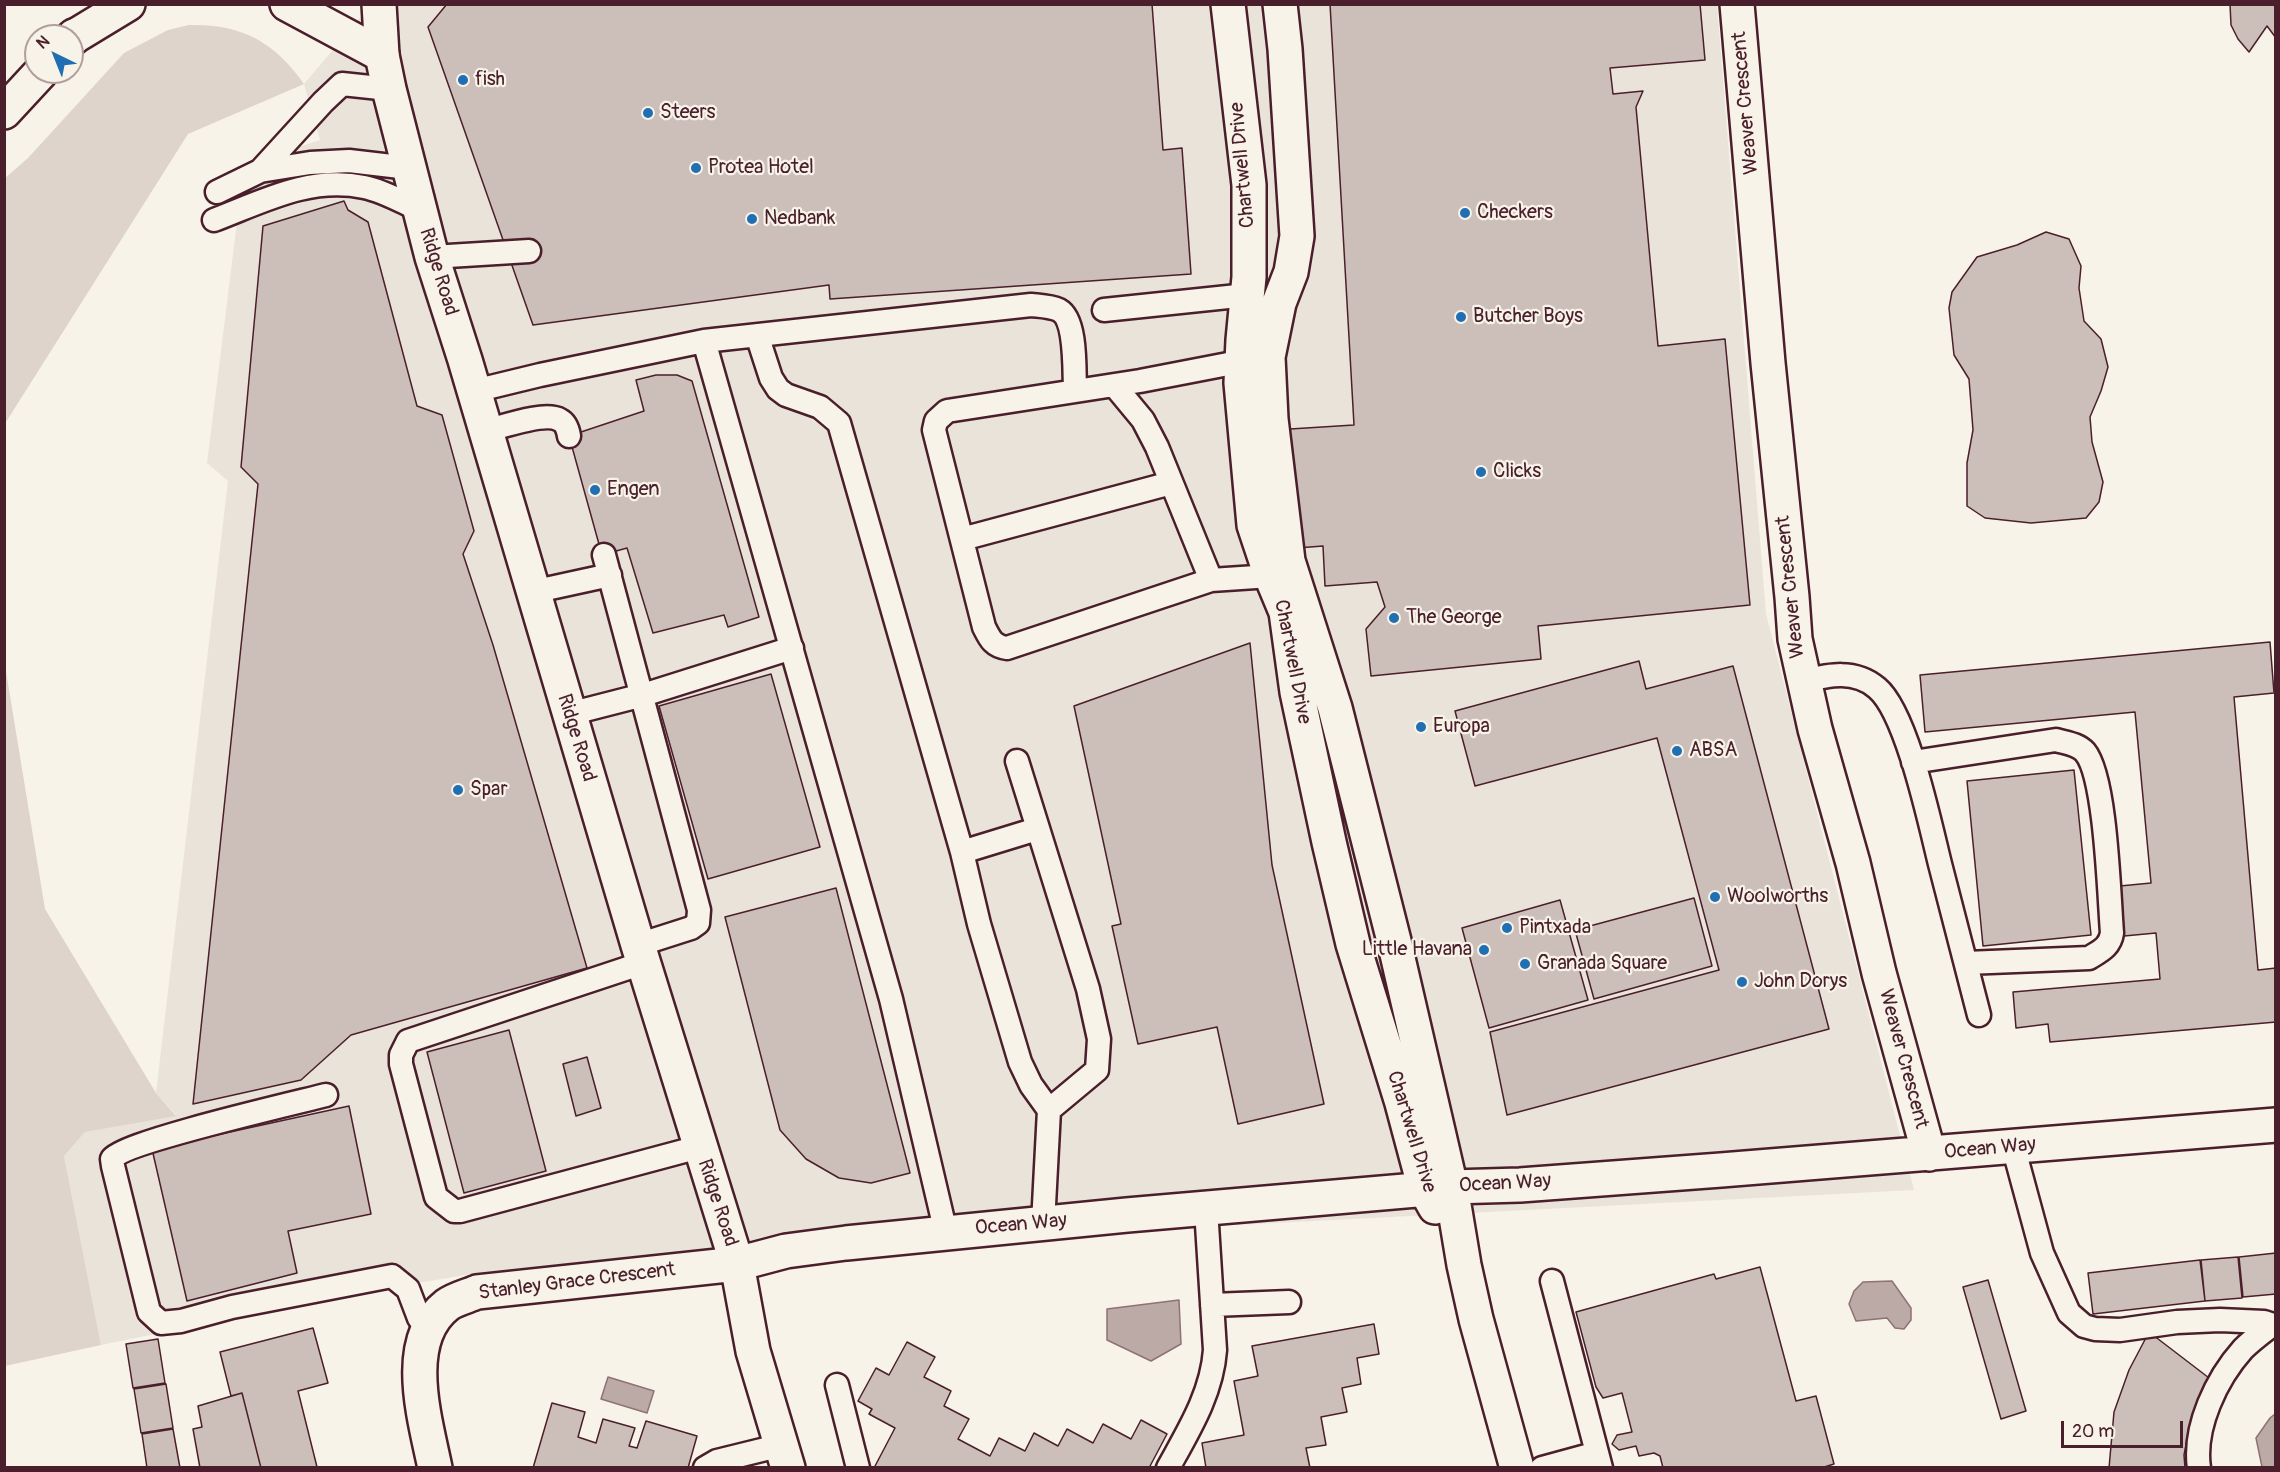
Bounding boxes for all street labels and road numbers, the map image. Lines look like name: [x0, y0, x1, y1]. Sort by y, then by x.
street label: Weaver Crescent: [1728, 31, 1764, 175]
street label: Chartwell Drive: [1226, 101, 1260, 229]
street label: Ridge Road: [413, 225, 463, 319]
street label: Weaver Crescent: [1772, 515, 1810, 659]
street label: Chartwell Drive: [1268, 598, 1316, 726]
street label: Ridge Road: [551, 691, 601, 785]
street label: Weaver Crescent: [1873, 987, 1933, 1131]
street label: Chartwell Drive: [1381, 1068, 1441, 1196]
street label: Ocean Way: [1943, 1133, 2037, 1165]
street label: Ridge Road: [692, 1156, 742, 1250]
street label: Ocean Way: [1458, 1170, 1552, 1198]
street label: Ocean Way: [974, 1209, 1068, 1241]
street label: Stanley Grace Crescent: [477, 1258, 677, 1306]

